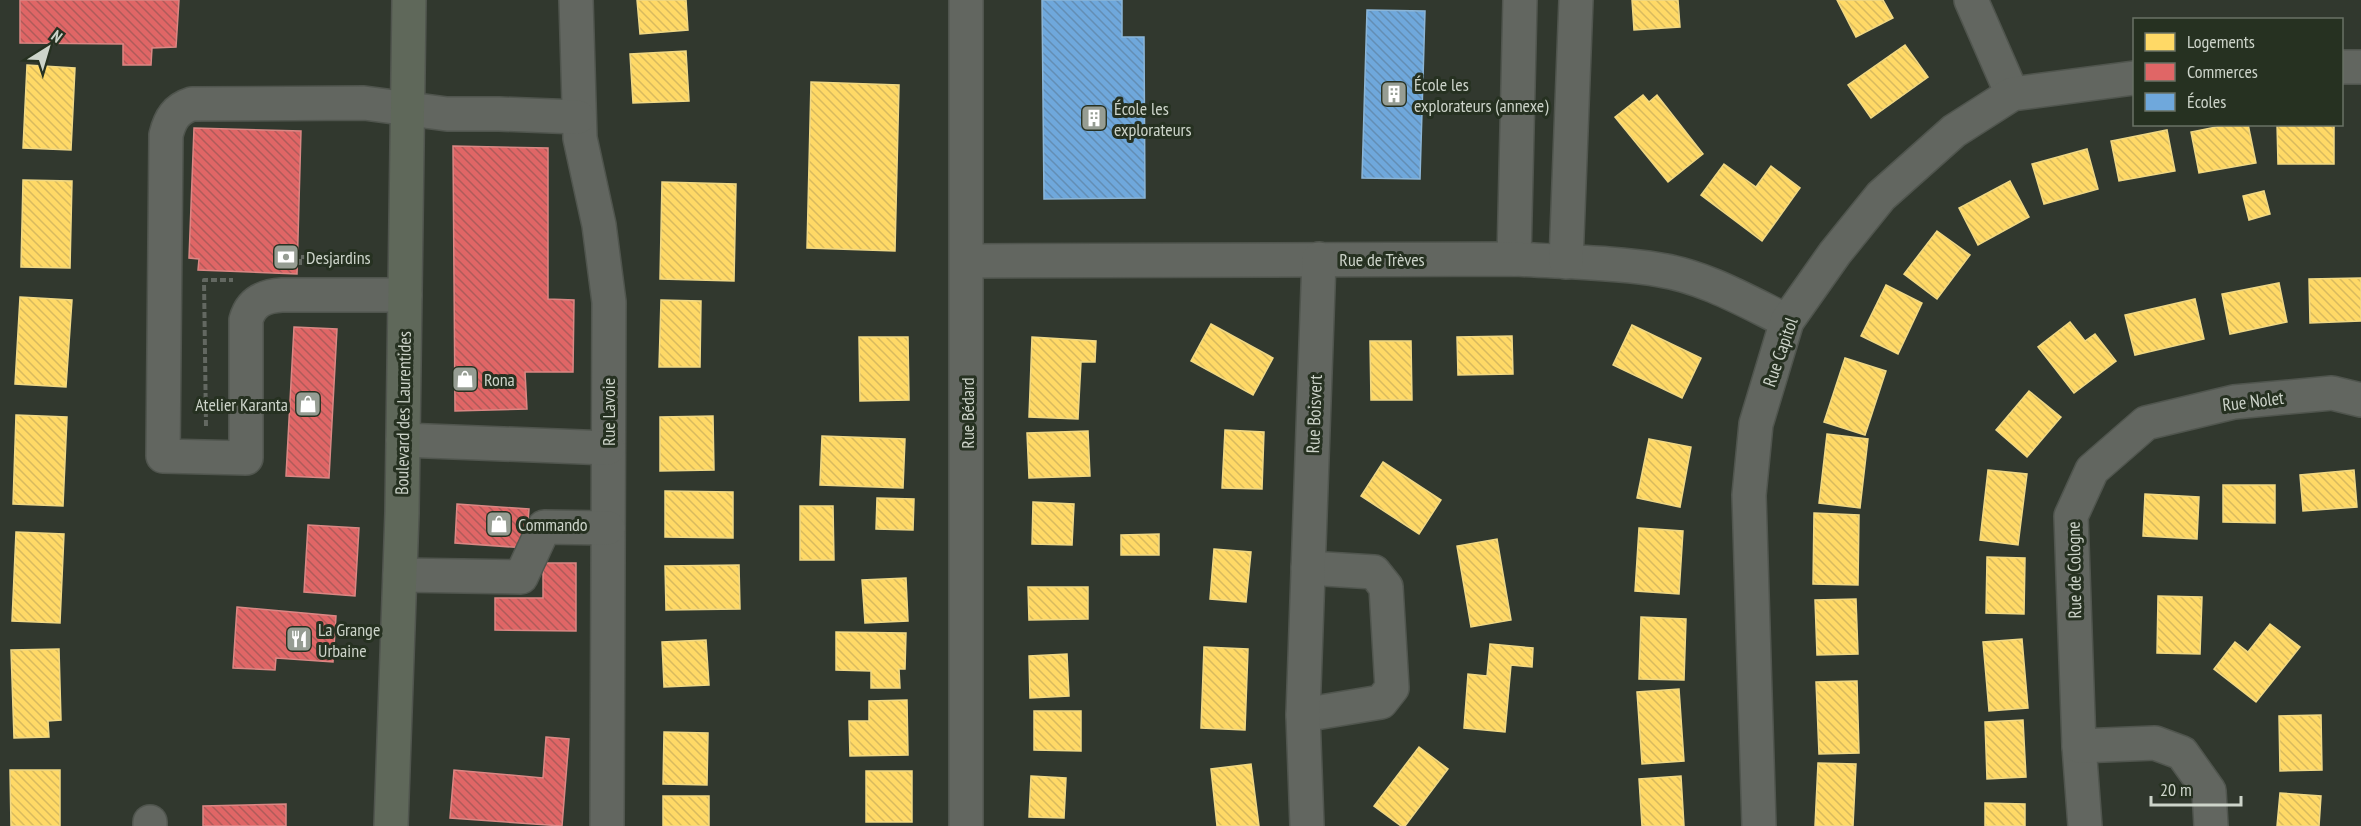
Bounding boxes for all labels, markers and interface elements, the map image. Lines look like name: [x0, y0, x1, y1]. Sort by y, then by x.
north arrow: [18, 18, 78, 78]
legend: [2133, 18, 2343, 126]
text: N: [48, 25, 66, 47]
text: Logements: [2187, 30, 2255, 53]
text: Commerces: [2187, 60, 2258, 83]
place label: École les explorateurs (annexe): [1414, 73, 1549, 117]
building icon: École les explorateurs (annexe): [1379, 79, 1409, 109]
text: Écoles: [2187, 90, 2226, 113]
place label: École les explorateurs: [1114, 97, 1192, 141]
building icon: École les explorateurs: [1079, 103, 1109, 133]
bank icon: Desjardins: [271, 242, 301, 272]
place label: Desjardins: [306, 246, 371, 269]
street label: Rue de Trèves: [1339, 248, 1425, 271]
street label: Rue Capitol: [1757, 314, 1803, 390]
street label: Boulevard des Laurentides: [390, 331, 416, 495]
shop icon: Rona: [450, 364, 480, 394]
place label: Rona: [484, 368, 515, 391]
street label: Rue Boisvert: [1301, 374, 1327, 454]
street label: Rue Bédard: [956, 377, 979, 449]
street label: Rue Lavoie: [597, 378, 620, 446]
street label: Rue Nolet: [2221, 386, 2285, 416]
shop icon: Atelier Karanta: [293, 389, 323, 419]
place label: Atelier Karanta: [195, 393, 288, 416]
shop icon: Commando: [484, 509, 514, 539]
place label: Commando: [518, 513, 588, 536]
street label: Rue de Cologne: [2062, 521, 2086, 619]
place label: La Grange Urbaine: [318, 618, 380, 662]
restaurant icon: La Grange Urbaine: [284, 624, 314, 654]
scale bar: [2151, 769, 2241, 807]
text: 20 m: [2160, 778, 2192, 801]

